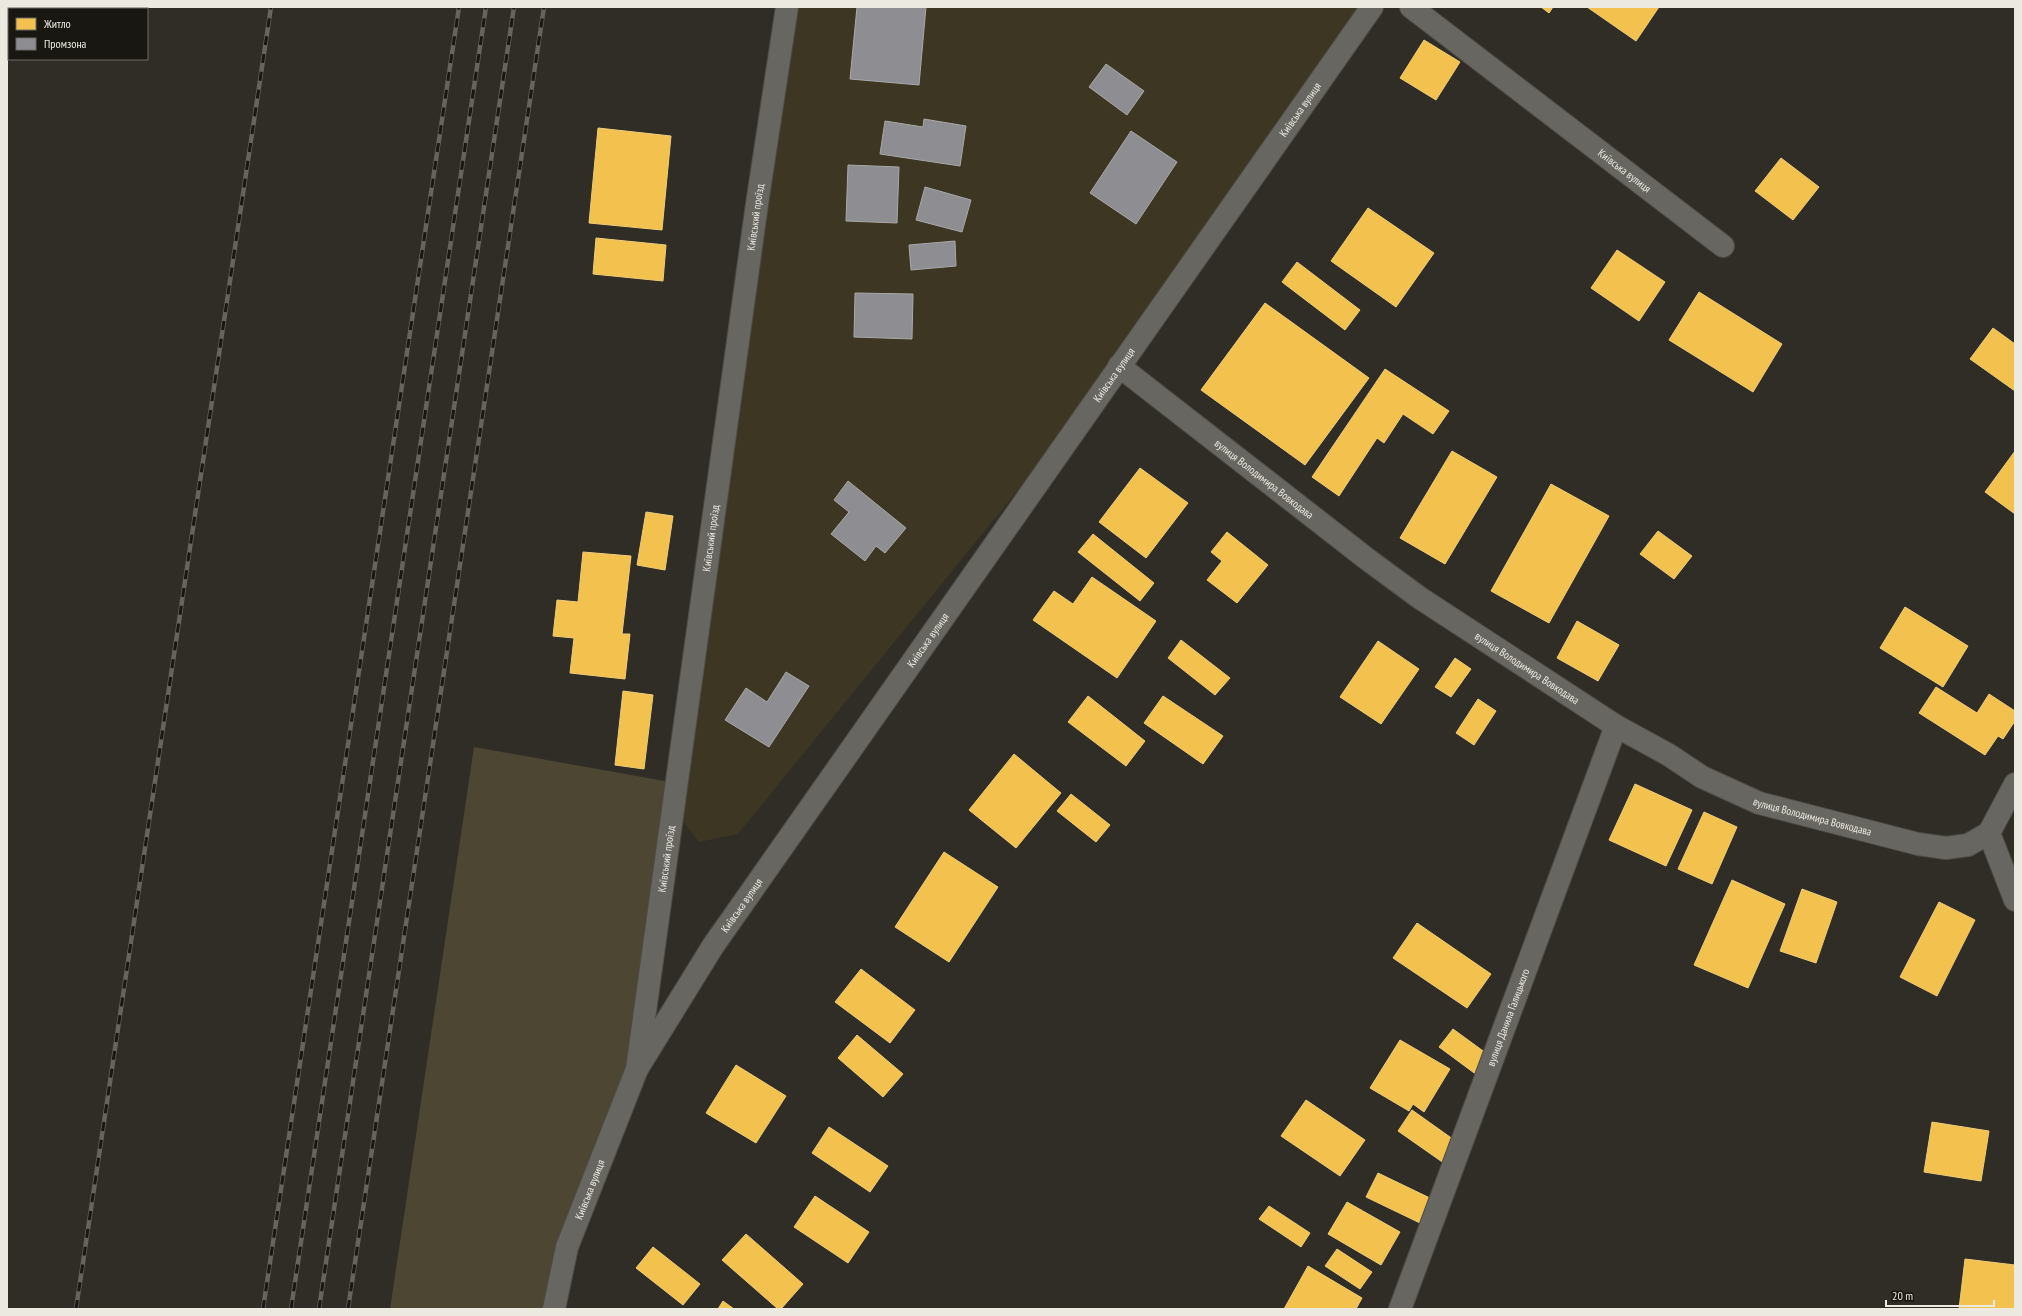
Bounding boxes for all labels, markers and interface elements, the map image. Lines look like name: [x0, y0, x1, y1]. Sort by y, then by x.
legend: [8, 8, 148, 60]
text: Житло: [43, 16, 71, 31]
text: Промзона: [44, 36, 87, 51]
street label: Київська вулиця: [1276, 80, 1324, 140]
street label: Київська вулиця: [1595, 146, 1654, 195]
street label: Київський проїзд: [744, 183, 767, 251]
street label: Київська вулиця: [1090, 345, 1138, 405]
street label: вулиця Володимира Вовкодава: [1212, 436, 1317, 522]
street label: Київський проїзд: [699, 504, 722, 572]
street label: Київська вулиця: [904, 610, 952, 670]
street label: вулиця Володимира Вовкодава: [1472, 629, 1582, 707]
street label: вулиця Володимира Вовкодава: [1751, 794, 1873, 839]
street label: Київський проїзд: [655, 825, 678, 893]
street label: Київська вулиця: [718, 875, 766, 935]
street label: вулиця Данила Галицького: [1484, 967, 1533, 1068]
street label: Київська вулиця: [571, 1158, 608, 1222]
scale bar: [1886, 1282, 1994, 1308]
text: 20 m: [1892, 1288, 1913, 1303]

